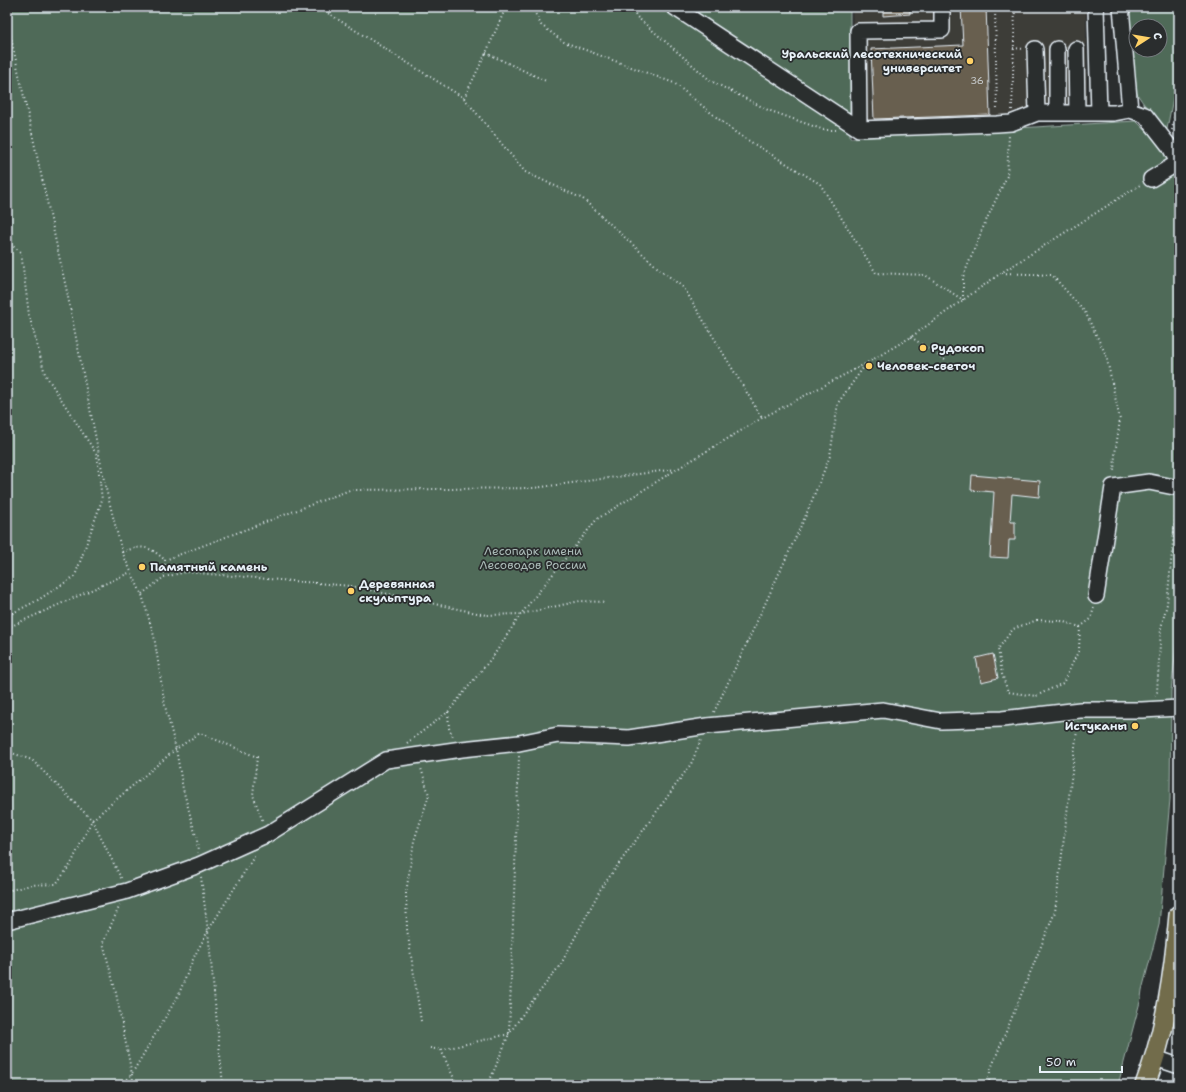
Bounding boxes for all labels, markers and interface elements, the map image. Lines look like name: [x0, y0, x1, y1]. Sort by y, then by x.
north arrow: [1128, 18, 1168, 58]
text: С: [1149, 31, 1165, 41]
place label: Уральский лесотехнический университет: [781, 46, 963, 76]
marker: Уральский лесотехнический университет: [965, 56, 975, 66]
house number: 36: [970, 74, 984, 87]
place label: Рудокоп: [931, 340, 985, 356]
marker: Рудокоп: [918, 343, 928, 353]
place label: Человек-светоч: [877, 358, 975, 374]
marker: Человек-светоч: [864, 361, 874, 371]
park label: Лесопарк имени Лесоводов России: [480, 543, 587, 573]
place label: Памятный камень: [150, 559, 268, 575]
marker: Памятный камень: [137, 562, 147, 572]
place label: Деревянная скульптура: [359, 576, 435, 606]
marker: Деревянная скульптура: [346, 586, 356, 596]
place label: Истуканы: [1065, 718, 1127, 734]
marker: Истуканы: [1130, 721, 1140, 731]
scale bar: [1040, 1048, 1122, 1074]
text: 50 m: [1046, 1054, 1076, 1070]

